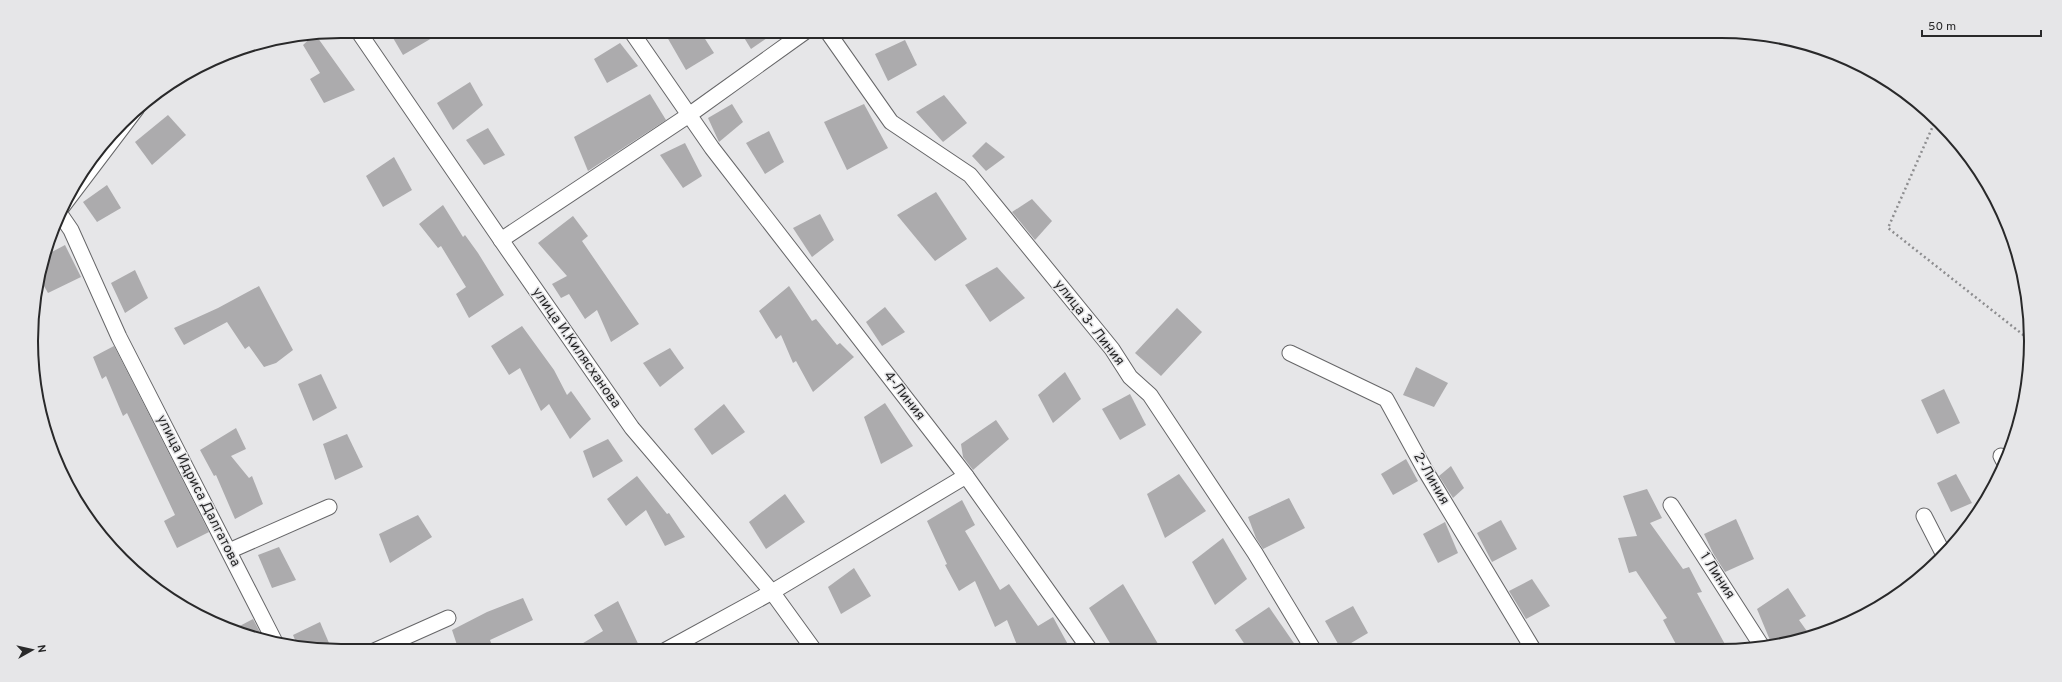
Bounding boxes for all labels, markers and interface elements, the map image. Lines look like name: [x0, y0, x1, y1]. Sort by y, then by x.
scale bar: [1922, 12, 2041, 38]
text: 50 m: [1928, 19, 1956, 35]
street label: улица 3- Линия: [1050, 277, 1128, 369]
street label: улица И.Килясханова: [528, 284, 624, 412]
street label: 4-Линия: [880, 368, 928, 424]
street label: улица Идриса Далгатова: [152, 412, 244, 570]
street label: 2-Линия: [1409, 450, 1453, 508]
street label: 1 Линия: [1696, 550, 1738, 602]
north arrow: [12, 630, 52, 670]
text: N: [33, 644, 48, 654]

